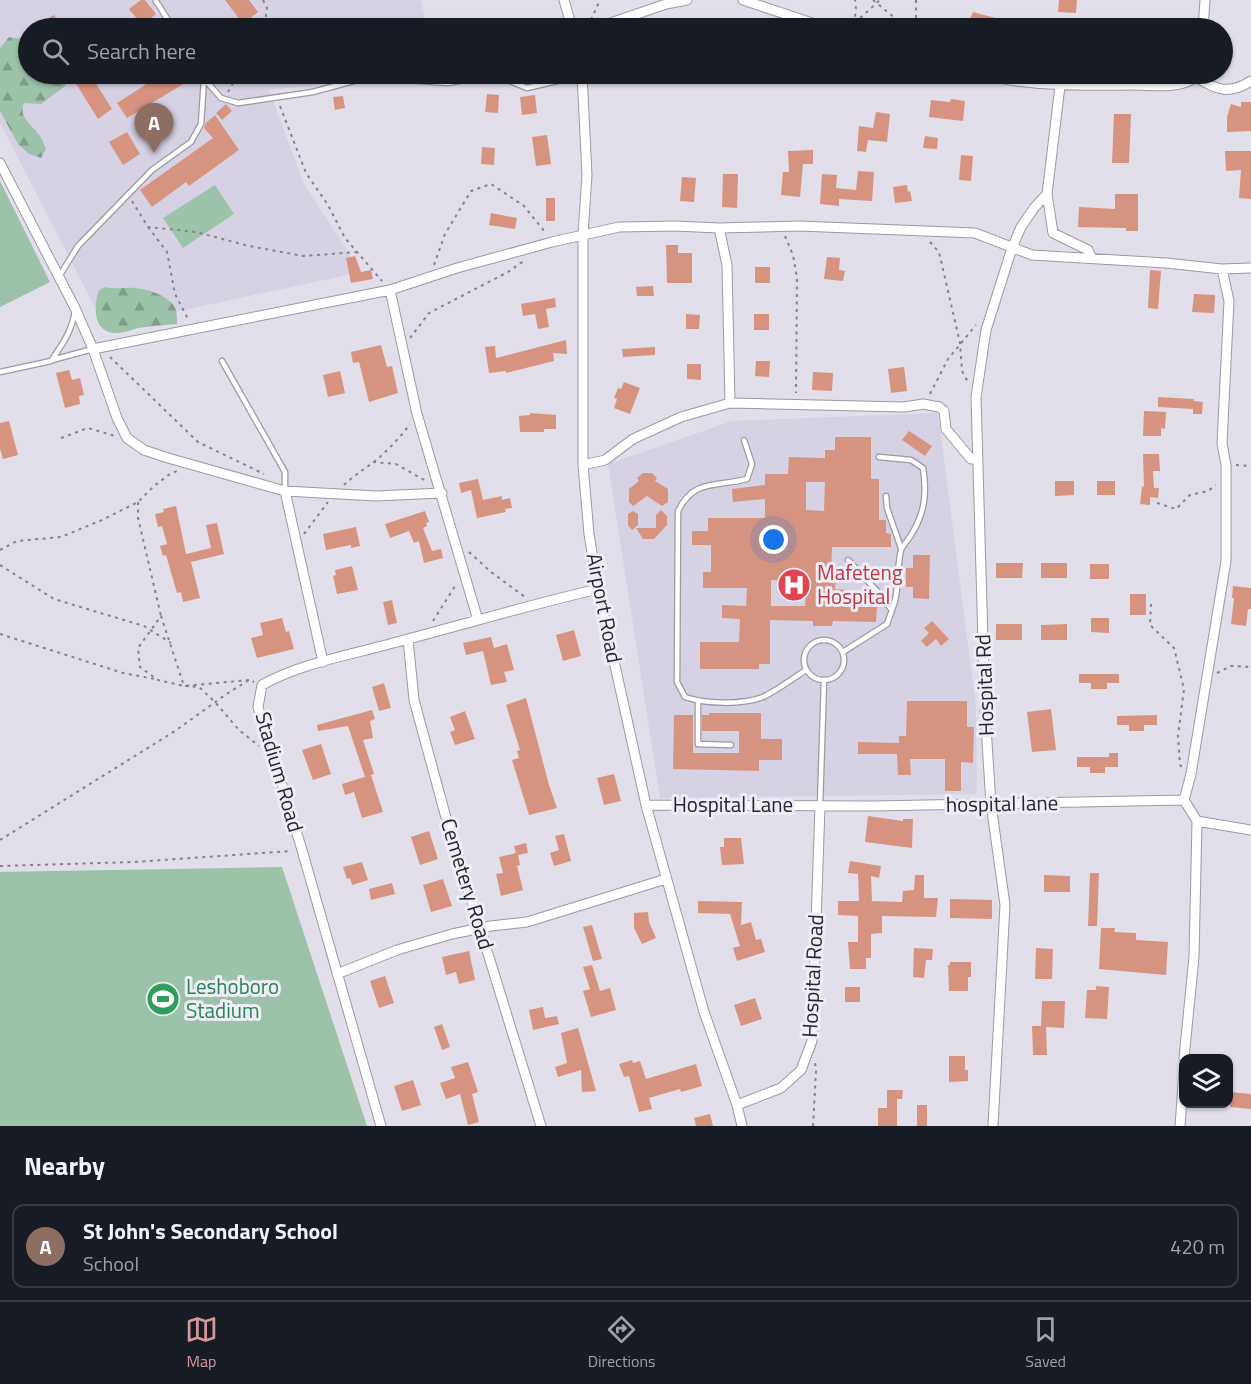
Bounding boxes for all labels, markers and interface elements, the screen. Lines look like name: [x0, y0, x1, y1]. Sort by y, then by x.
search box: [18, 18, 1233, 84]
text: Search here: [87, 34, 196, 68]
icon: search: [39, 35, 72, 68]
pin: A: [134, 104, 174, 153]
your location: [759, 525, 788, 554]
street label: Airport Road: [579, 550, 631, 665]
place label: Mafeteng Hospital: [817, 556, 903, 612]
hospital icon: Mafeteng Hospital: [776, 567, 812, 603]
street label: Hospital Rd: [966, 634, 1002, 736]
street label: Stadium Road: [248, 708, 312, 836]
street label: hospital lane: [946, 786, 1058, 820]
street label: Hospital Lane: [673, 788, 793, 820]
street label: Cemetery Road: [433, 814, 503, 953]
street label: Hospital Road: [793, 913, 831, 1038]
place label: Leshoboro Stadium: [186, 970, 279, 1026]
sports icon: Leshoboro Stadium: [145, 981, 181, 1017]
map controls: [1179, 1054, 1233, 1108]
button: layers: [1179, 1054, 1233, 1108]
text: Nearby: [24, 1146, 105, 1185]
text: St John's Secondary School: [83, 1214, 338, 1248]
text: A: [39, 1231, 52, 1262]
text: 420 m: [1170, 1231, 1225, 1262]
text: School: [83, 1248, 139, 1279]
tab: Map: [185, 1313, 218, 1373]
tab: Directions: [588, 1313, 656, 1373]
tab: Saved: [1025, 1313, 1066, 1373]

